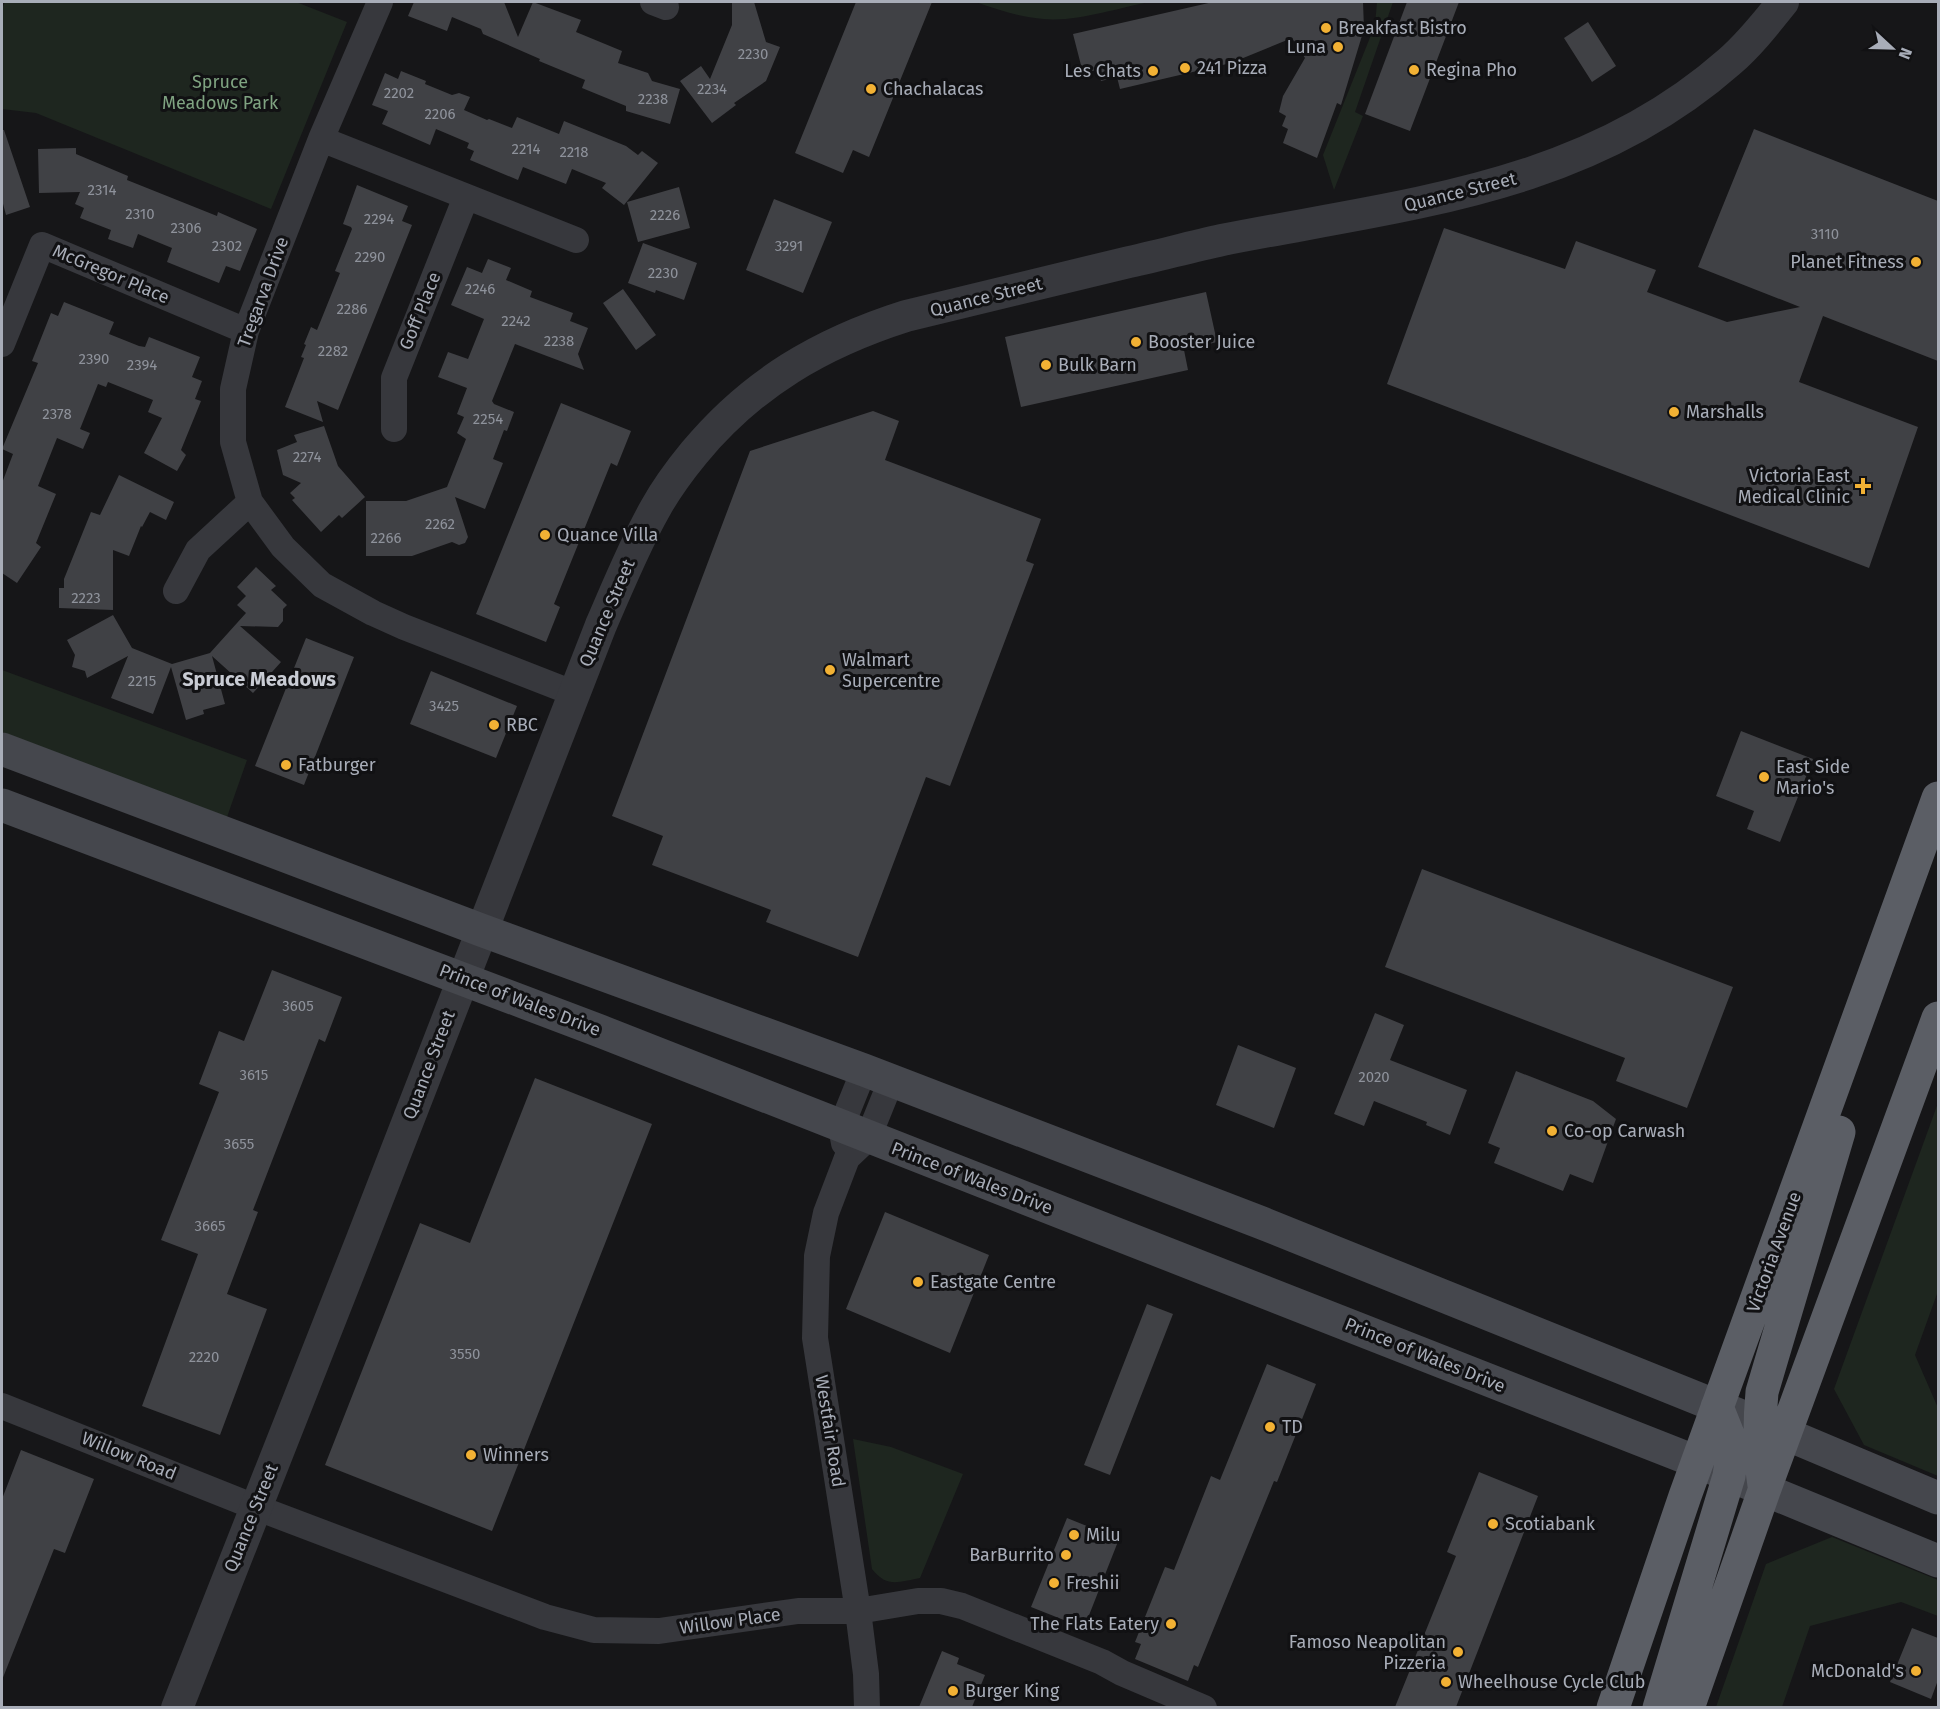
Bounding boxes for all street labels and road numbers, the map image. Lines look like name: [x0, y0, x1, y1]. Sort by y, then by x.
street label: Quance Street: [1402, 167, 1519, 217]
street label: Tregarva Drive: [233, 234, 293, 350]
street label: McGregor Place: [49, 239, 173, 309]
street label: Goff Place: [394, 269, 446, 353]
street label: Quance Street: [928, 272, 1045, 322]
street label: Quance Street: [574, 555, 640, 670]
street label: Prince of Wales Drive: [436, 959, 604, 1041]
street label: Quance Street: [398, 1007, 460, 1123]
street label: Prince of Wales Drive: [888, 1137, 1056, 1219]
street label: Victoria Avenue: [1742, 1189, 1806, 1315]
street label: Prince of Wales Drive: [1342, 1313, 1508, 1397]
street label: Westfair Road: [810, 1373, 850, 1489]
street label: Willow Road: [78, 1427, 180, 1485]
street label: Quance Street: [219, 1460, 283, 1575]
street label: Willow Place: [678, 1603, 782, 1639]

